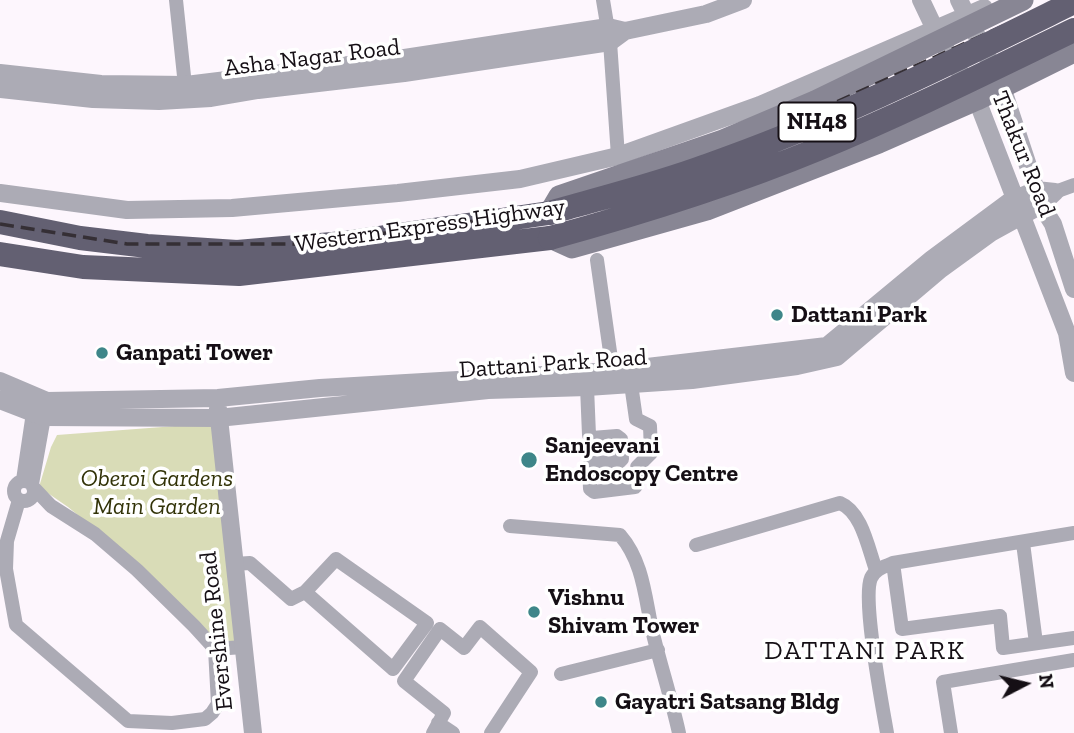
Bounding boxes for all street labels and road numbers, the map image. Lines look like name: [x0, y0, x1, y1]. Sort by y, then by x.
street label: Asha Nagar Road: [222, 33, 402, 83]
street label: Thakur Road: [985, 87, 1061, 221]
road number: NH48: [778, 102, 856, 141]
street label: Western Express Highway: [293, 193, 567, 259]
street label: Dattani Park Road: [458, 343, 648, 385]
street label: Evershine Road: [194, 550, 240, 712]

